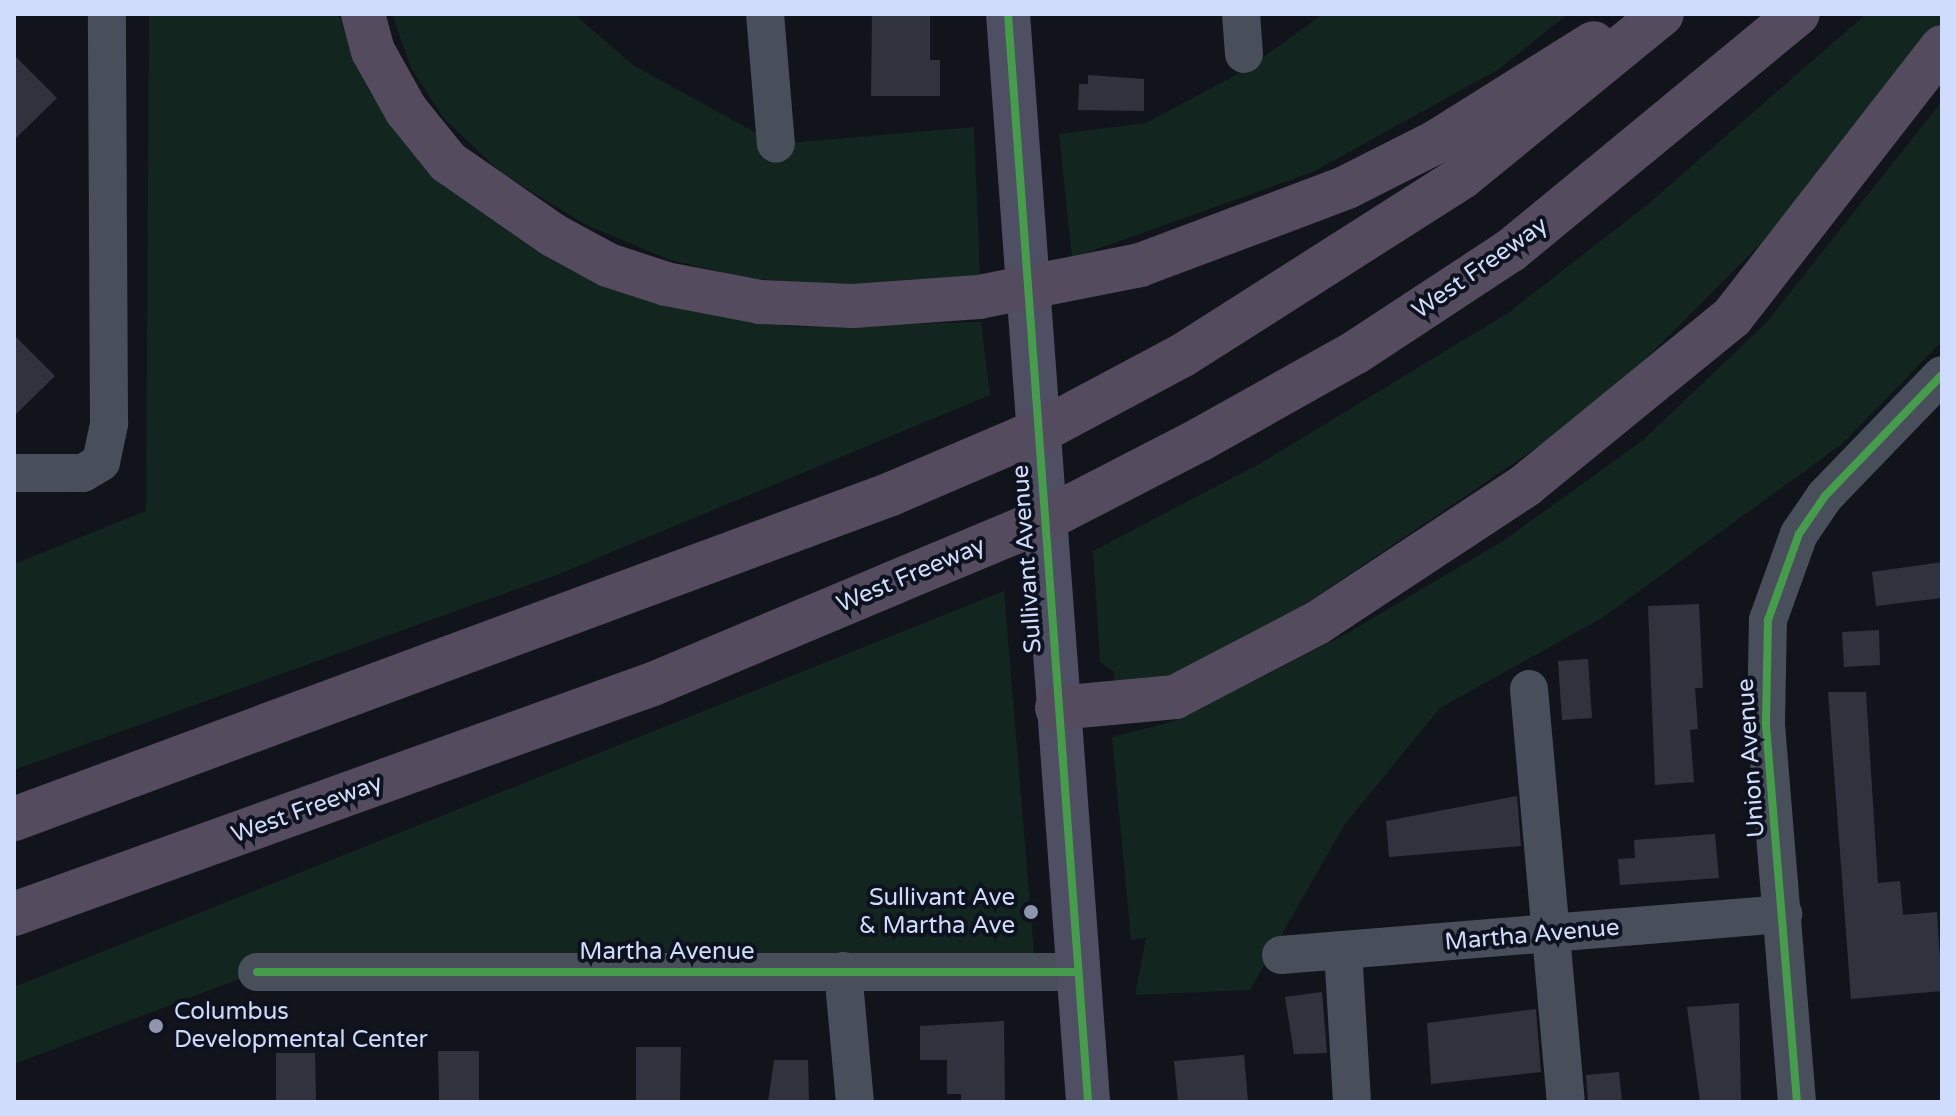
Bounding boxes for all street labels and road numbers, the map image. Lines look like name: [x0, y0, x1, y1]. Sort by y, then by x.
street label: West Freeway: [1407, 211, 1553, 325]
street label: Sullivant Avenue: [1006, 464, 1048, 654]
street label: West Freeway: [832, 531, 990, 619]
street label: Union Avenue: [1731, 677, 1771, 839]
street label: West Freeway: [228, 768, 386, 850]
street label: Martha Avenue: [1443, 913, 1621, 957]
street label: Martha Avenue: [579, 938, 755, 966]

